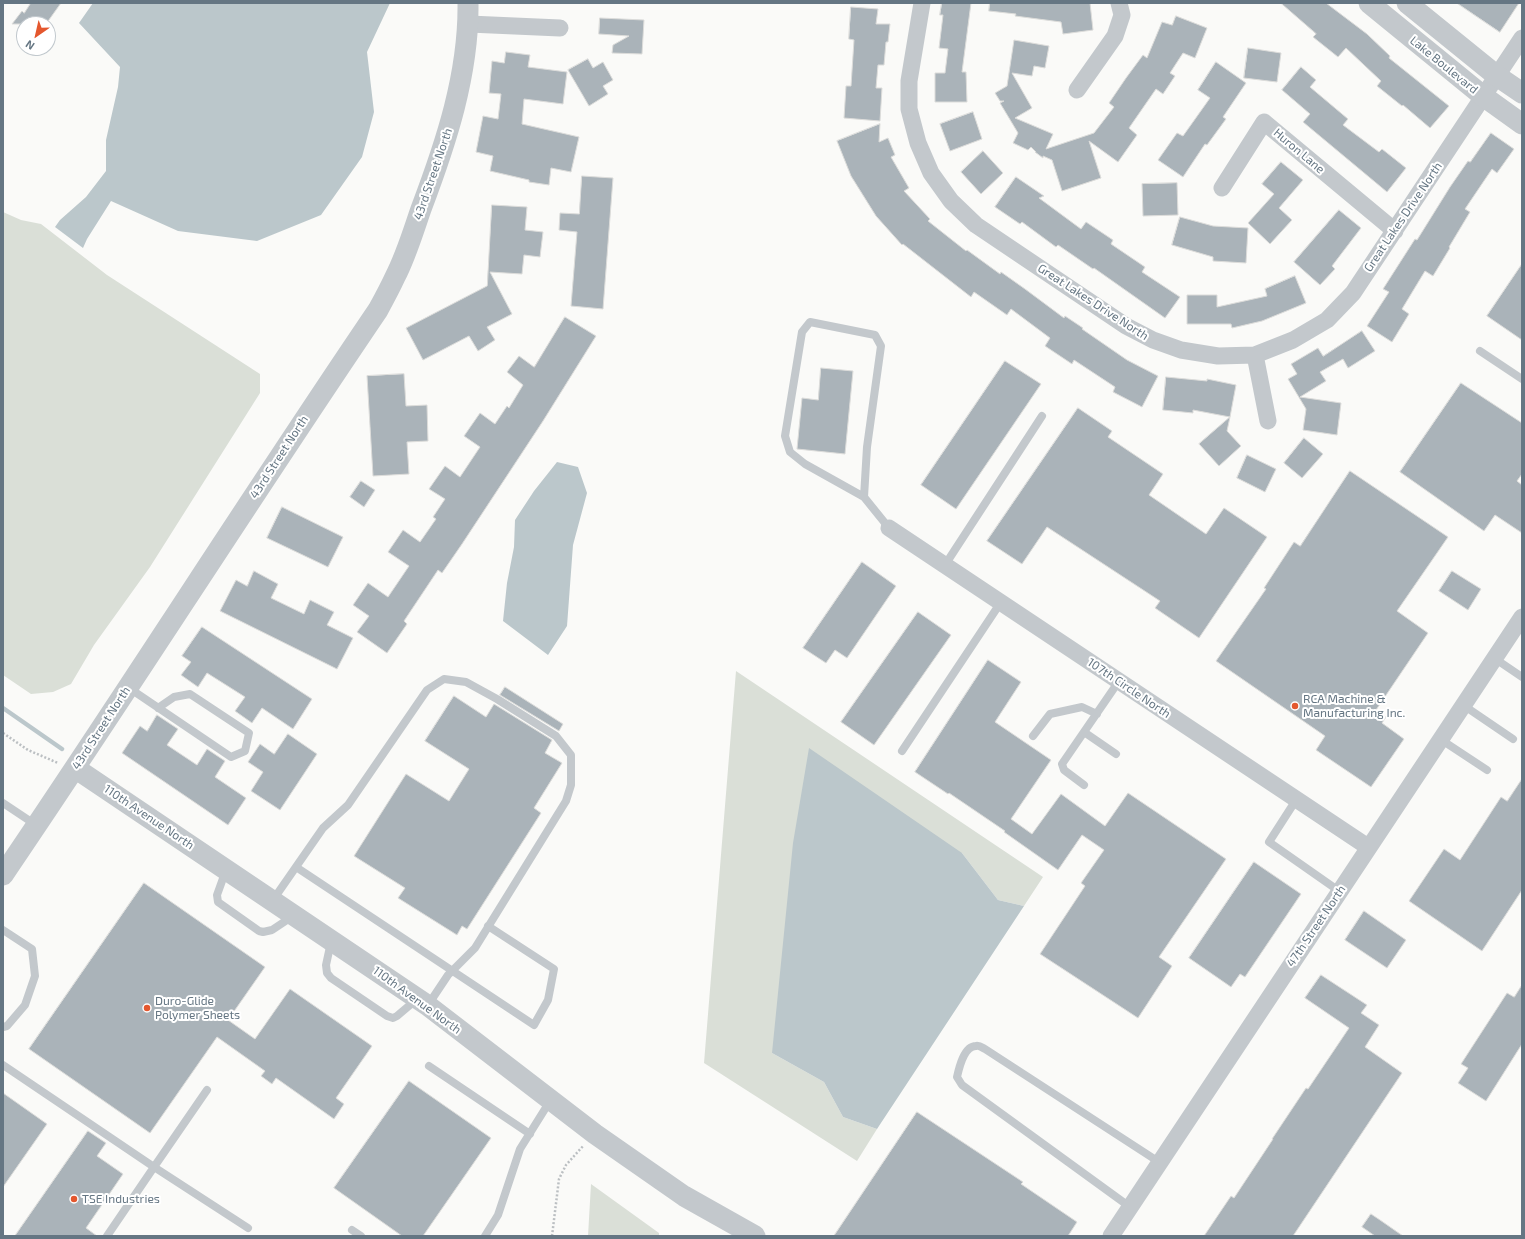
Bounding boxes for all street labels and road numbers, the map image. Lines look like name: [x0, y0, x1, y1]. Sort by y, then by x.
street label: Lake Boulevard: [1407, 33, 1481, 97]
street label: 43rd Street North: [411, 126, 455, 222]
street label: Huron Lane: [1271, 126, 1327, 176]
street label: Great Lakes Drive North: [1361, 159, 1445, 275]
street label: Great Lakes Drive North: [1035, 261, 1151, 343]
street label: 43rd Street North: [247, 413, 311, 501]
street label: 107th Circle North: [1085, 655, 1173, 721]
street label: 43rd Street North: [69, 684, 133, 772]
street label: 110th Avenue North: [101, 782, 197, 852]
street label: 47th Street North: [1283, 882, 1349, 970]
street label: 110th Avenue North: [370, 963, 464, 1037]

